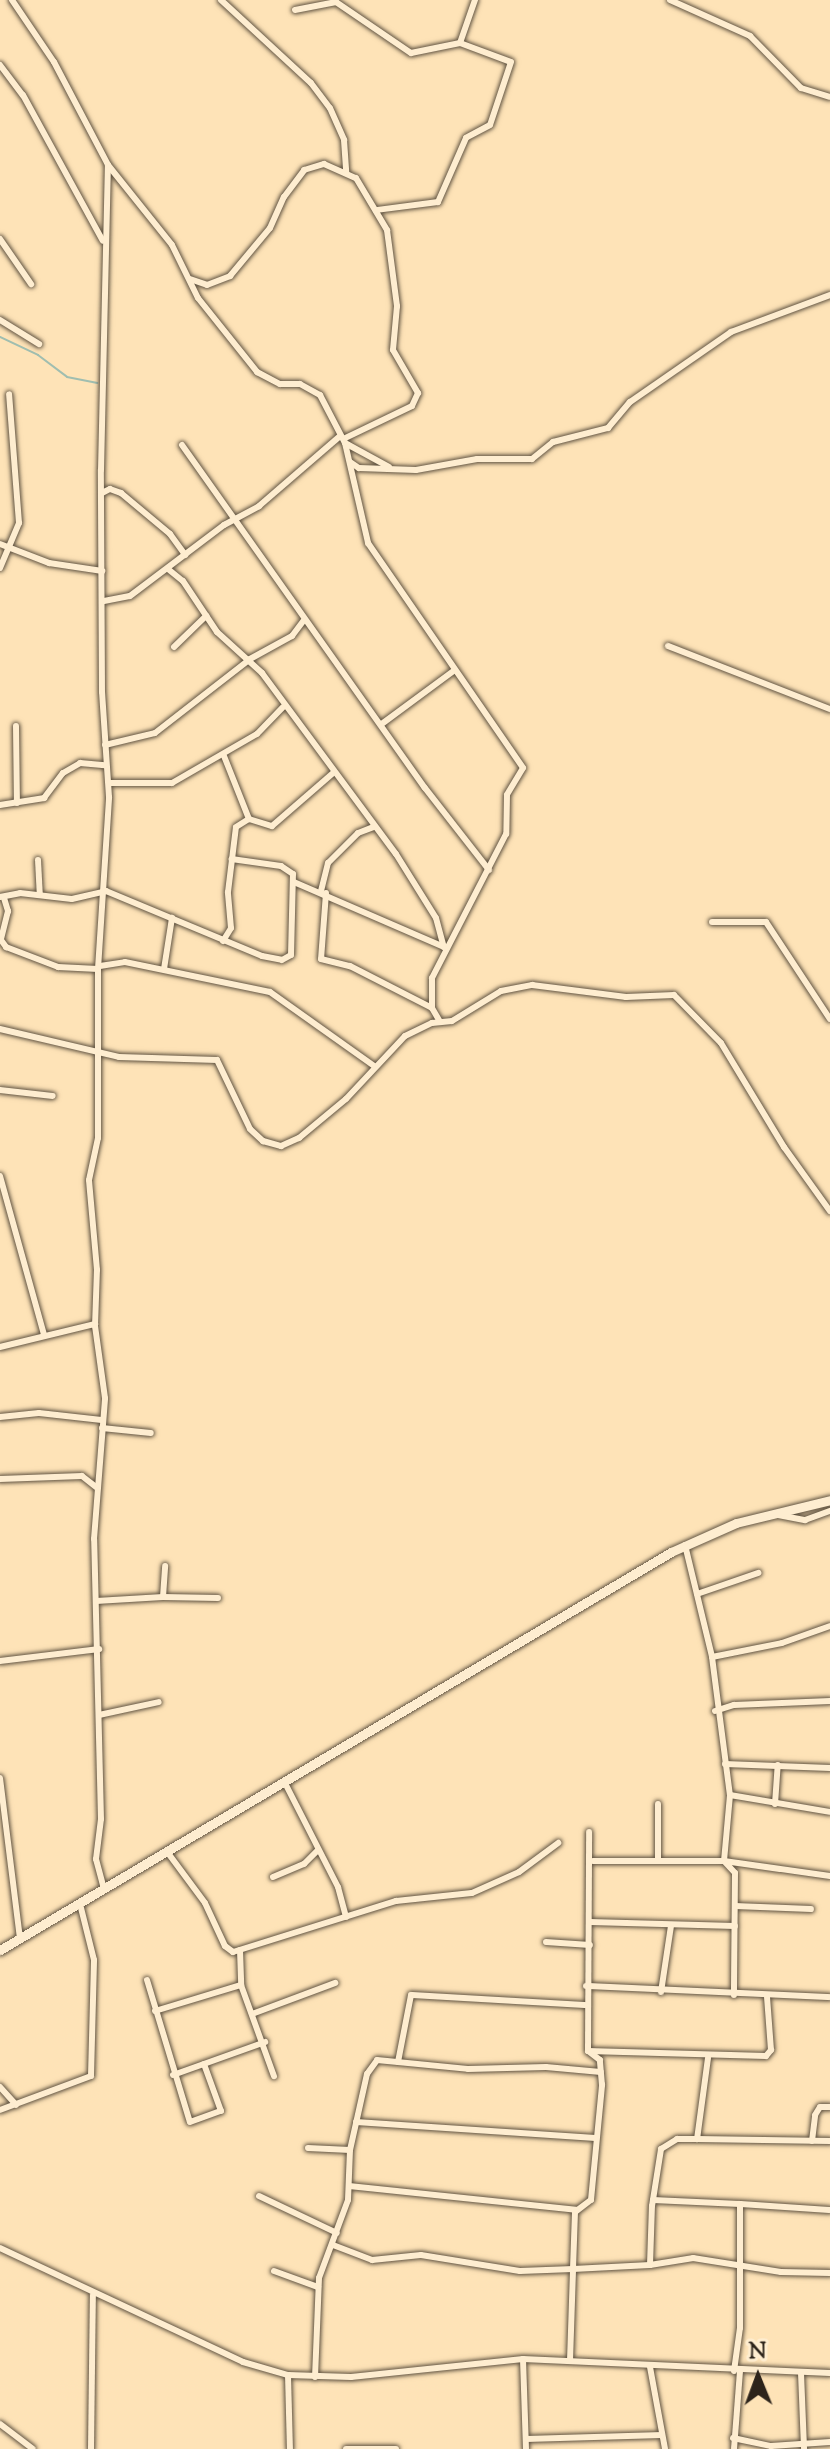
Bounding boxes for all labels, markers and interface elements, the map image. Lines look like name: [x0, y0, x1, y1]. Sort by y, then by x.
north arrow: [718, 2337, 798, 2417]
text: N: [749, 2337, 767, 2369]

